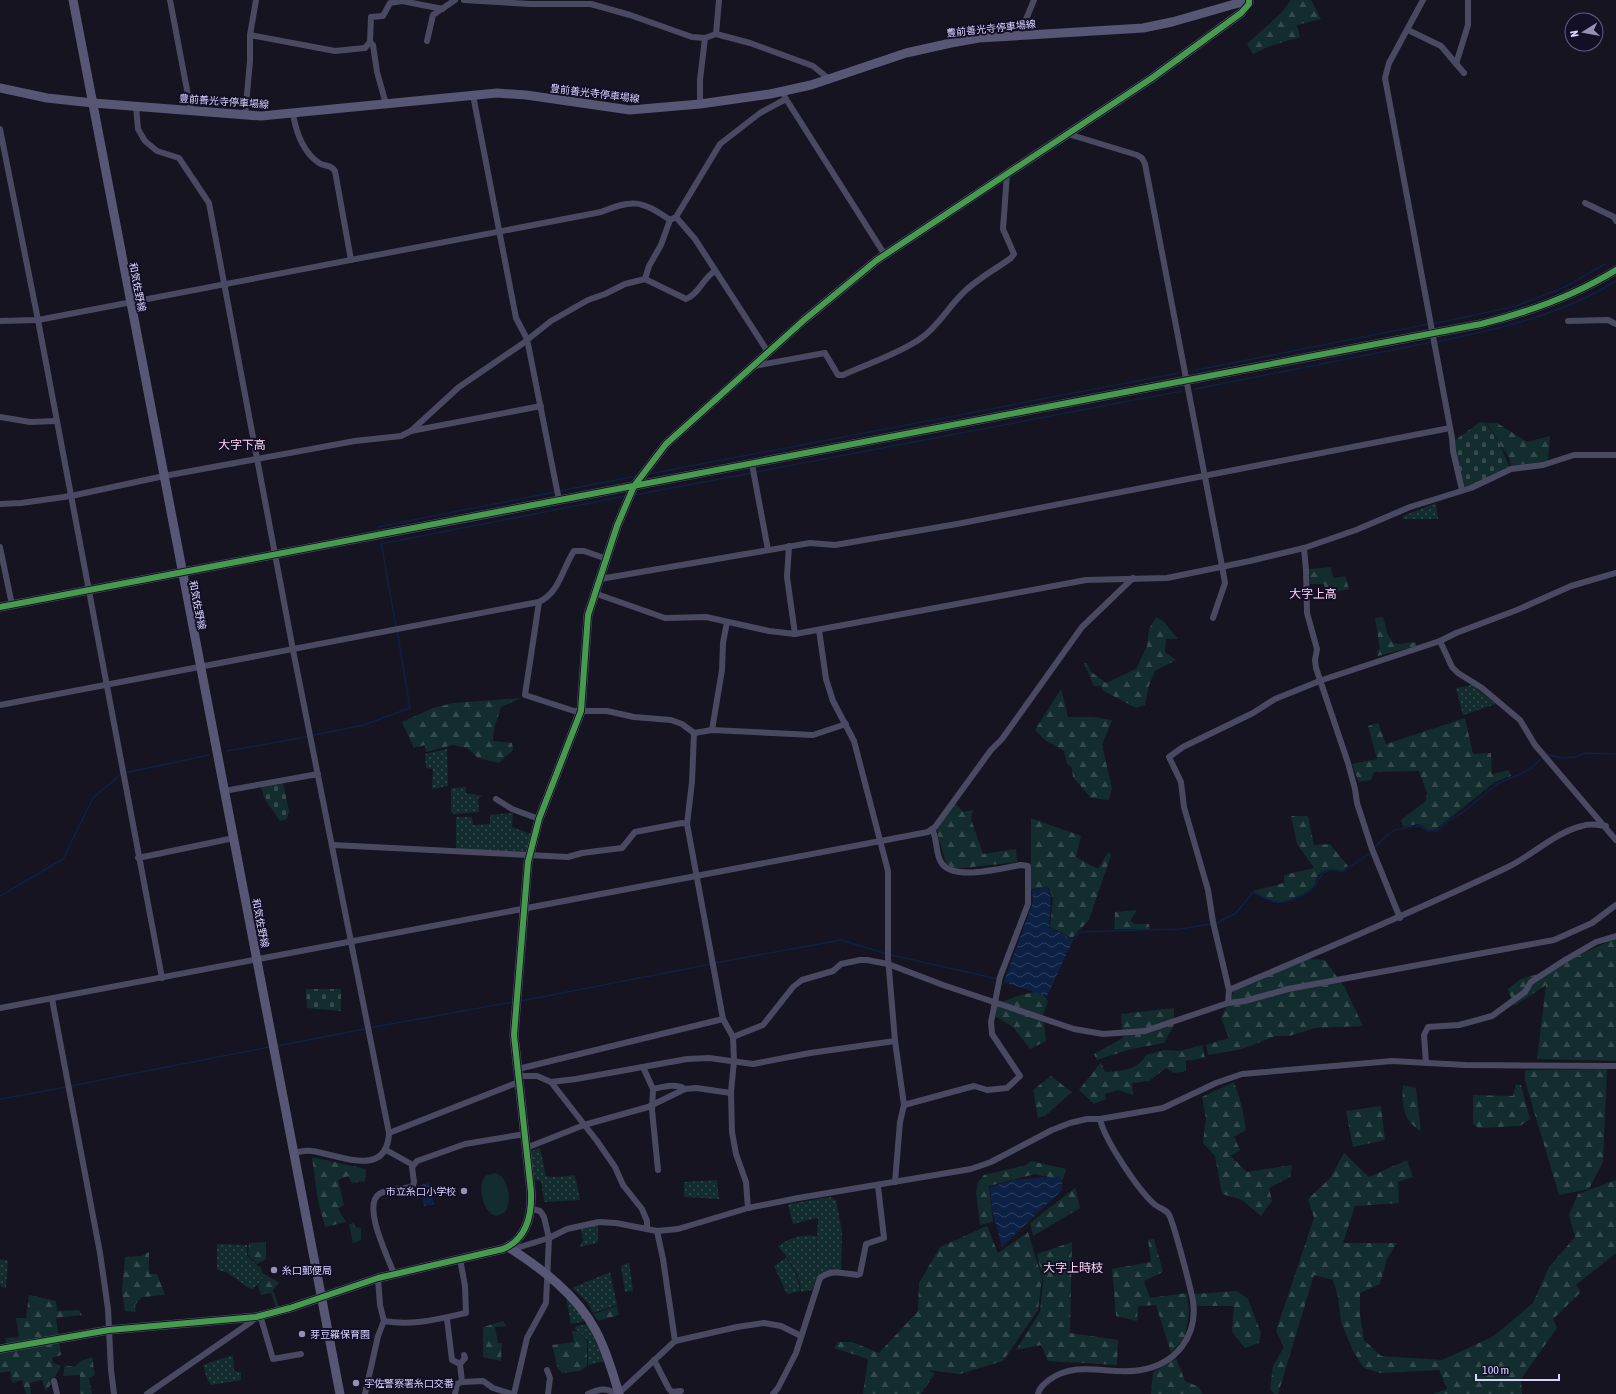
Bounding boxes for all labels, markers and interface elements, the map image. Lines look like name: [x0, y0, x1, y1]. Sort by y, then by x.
north arrow: [1564, 12, 1604, 52]
street label: 豊前善光寺停車場線: [946, 18, 1036, 39]
text: N: [1568, 30, 1581, 38]
street label: 豊前善光寺停車場線: [550, 83, 640, 104]
street label: 豊前善光寺停車場線: [179, 93, 269, 110]
street label: 和気佐野線: [127, 262, 148, 313]
district label: 大字下高: [218, 438, 266, 452]
street label: 和気佐野線: [187, 580, 208, 631]
district label: 大字上高: [1289, 587, 1337, 601]
street label: 和気佐野線: [250, 898, 271, 949]
place label: 市立糸口小学校: [386, 1186, 456, 1197]
marker: 市立糸口小学校: [459, 1186, 469, 1196]
district label: 大字上時枝: [1043, 1261, 1103, 1275]
marker: 糸口郵便局: [269, 1265, 279, 1275]
place label: 糸口郵便局: [282, 1265, 332, 1276]
marker: 芽豆羅保育園: [297, 1329, 307, 1339]
place label: 芽豆羅保育園: [310, 1329, 370, 1340]
scale bar: [1476, 1356, 1559, 1382]
text: 100 m: [1482, 1363, 1509, 1377]
marker: 宇佐警察署糸口交番: [351, 1378, 361, 1388]
place label: 宇佐警察署糸口交番: [364, 1378, 454, 1389]

